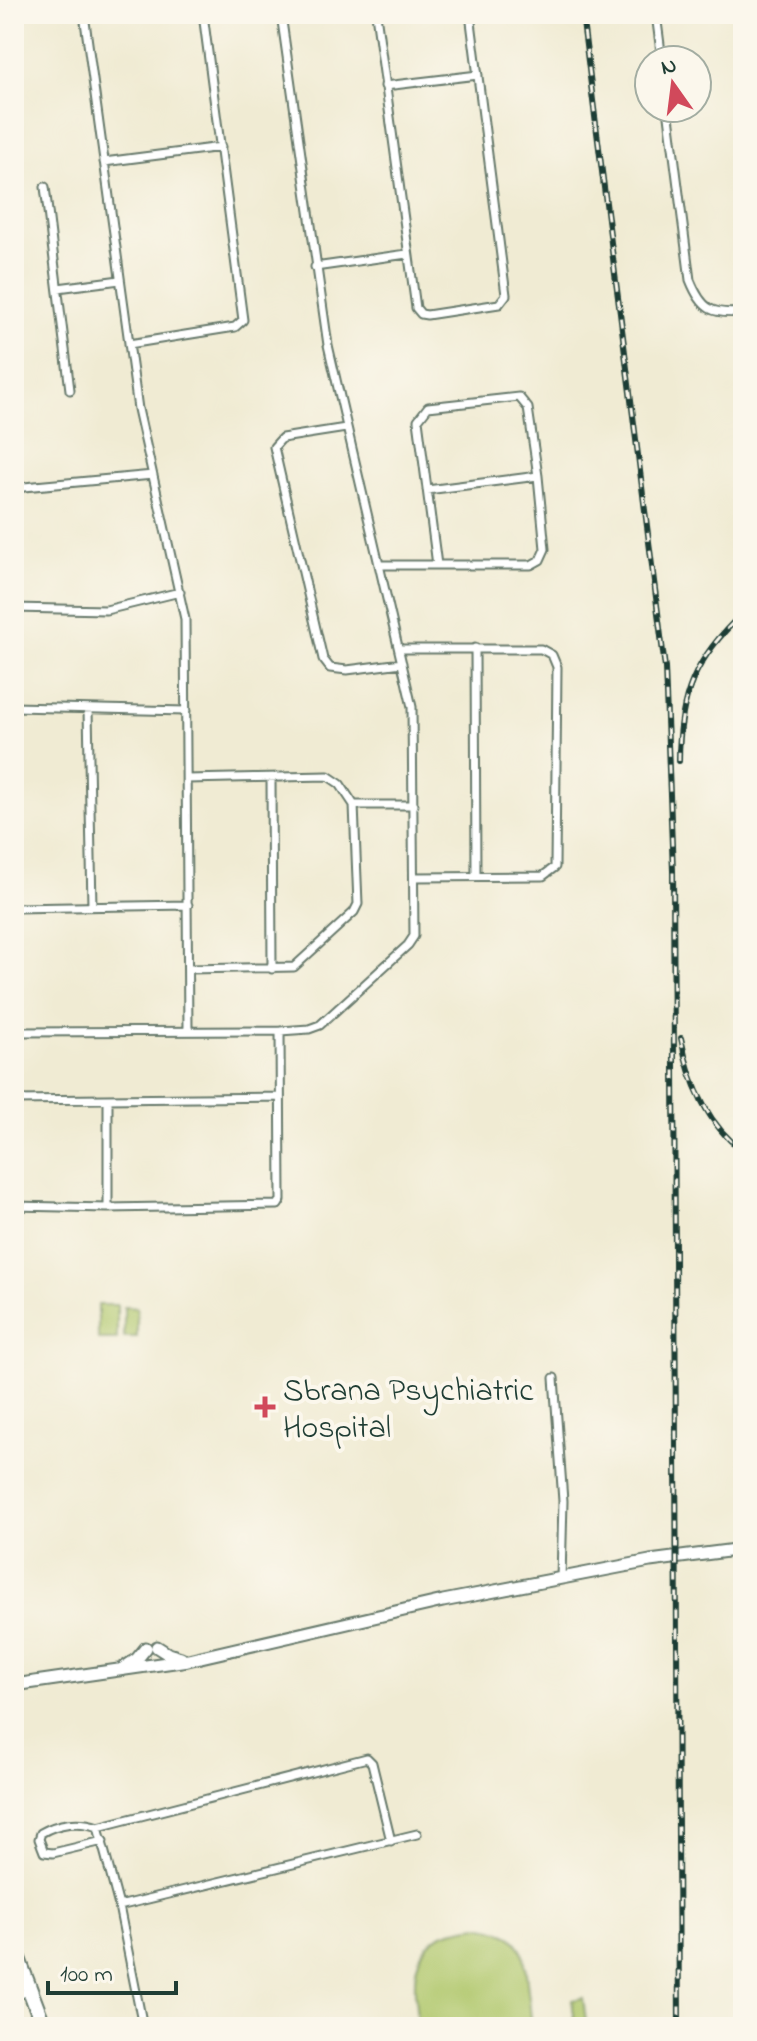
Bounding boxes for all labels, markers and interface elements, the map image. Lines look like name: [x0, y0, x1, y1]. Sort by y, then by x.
north arrow: [633, 44, 713, 124]
text: N: [658, 50, 680, 85]
place label: Sbrana Psychiatric Hospital: [283, 1369, 534, 1453]
marker: Sbrana Psychiatric Hospital: [254, 1396, 276, 1418]
scale bar: [48, 1945, 176, 1995]
text: 100 m: [60, 1958, 113, 1993]

